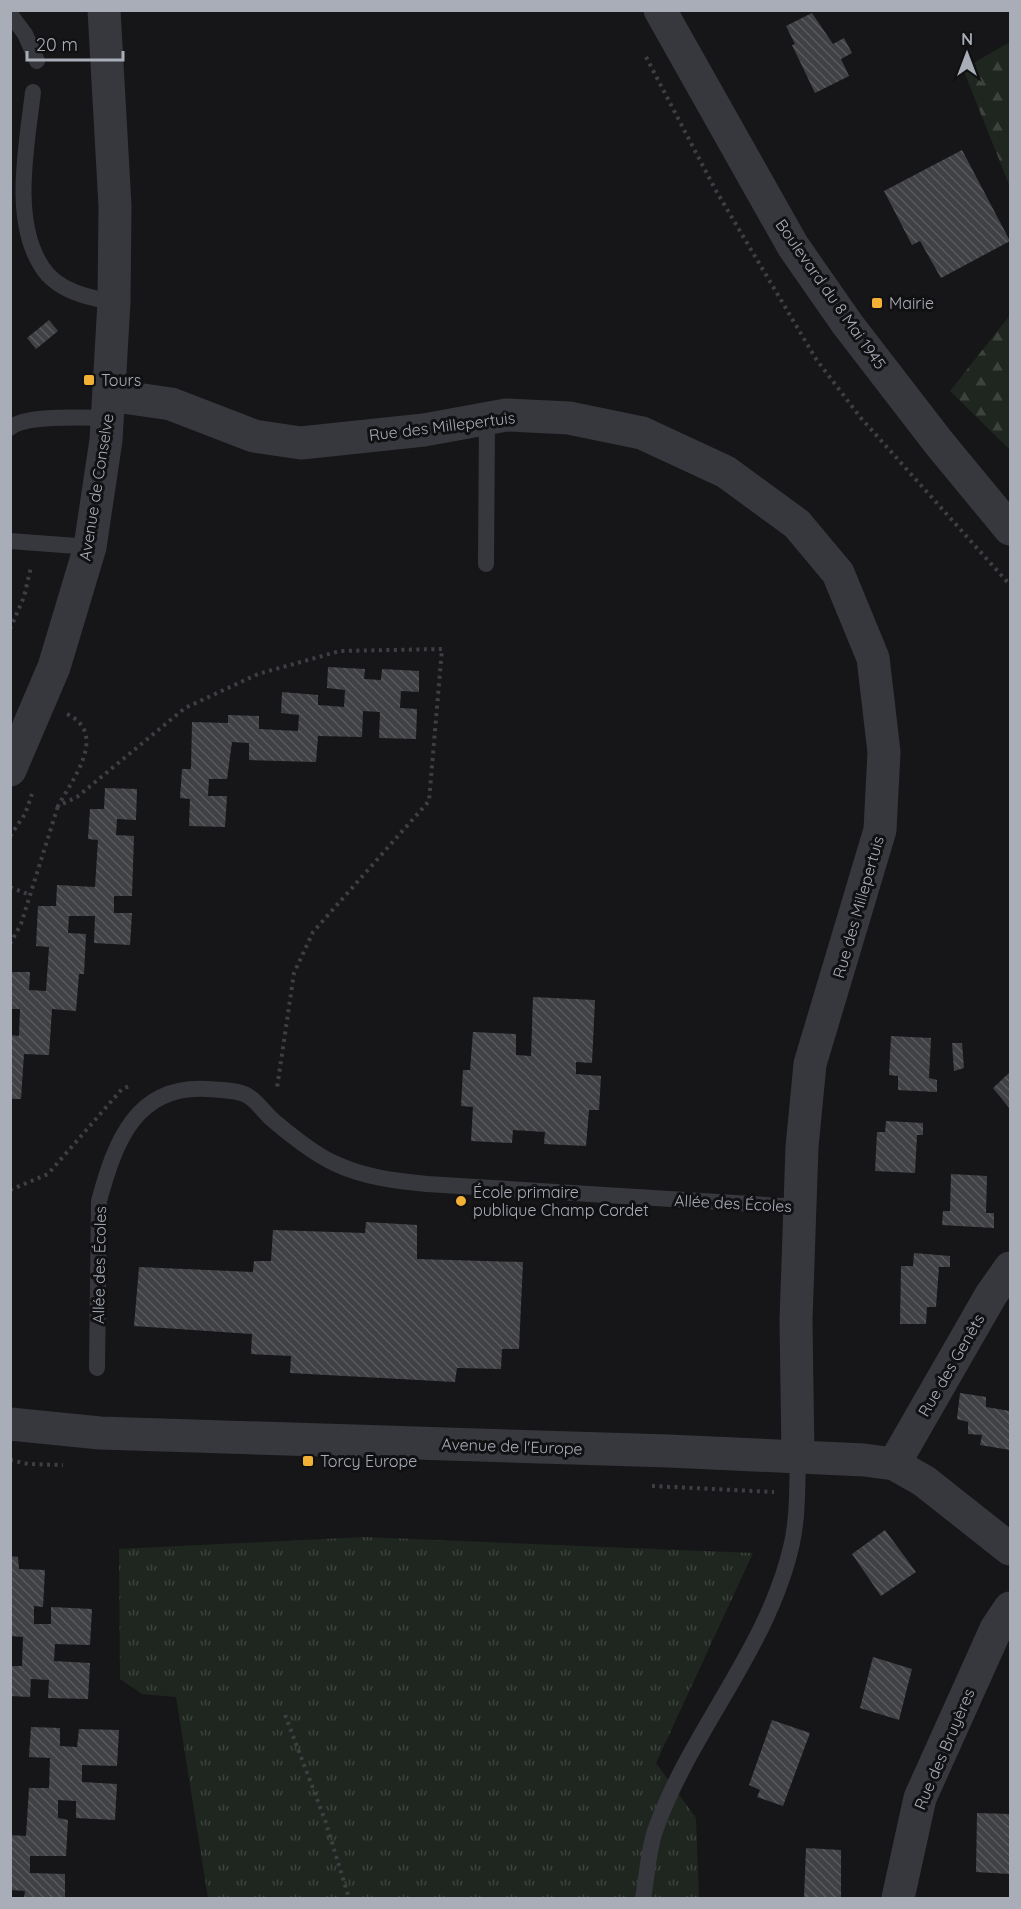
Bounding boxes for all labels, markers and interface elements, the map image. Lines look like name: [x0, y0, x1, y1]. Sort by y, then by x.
scale bar: [27, 24, 123, 62]
north arrow: [937, 24, 997, 84]
text: N: [961, 29, 973, 49]
text: 20 m: [36, 33, 78, 56]
street label: Boulevard du 8 Mai 1945: [771, 215, 891, 373]
place label: Mairie: [889, 293, 934, 313]
marker: Mairie: [870, 296, 884, 310]
place label: Tours: [101, 370, 141, 390]
marker: Tours: [82, 373, 96, 387]
street label: Rue des Millepertuis: [368, 407, 516, 445]
street label: Avenue de Conselve: [74, 412, 118, 562]
street label: Rue des Millepertuis: [828, 834, 888, 980]
place label: École primaire publique Champ Cordet: [473, 1182, 649, 1220]
street label: Allée des Écoles: [674, 1190, 792, 1216]
marker: École primaire publique Champ Cordet: [454, 1194, 468, 1208]
street label: Allée des Écoles: [88, 1206, 110, 1324]
street label: Rue des Genêts: [913, 1310, 989, 1420]
street label: Avenue de l'Europe: [441, 1434, 583, 1458]
place label: Torcy Europe: [320, 1451, 417, 1471]
marker: Torcy Europe: [301, 1454, 315, 1468]
street label: Rue des Bruyères: [909, 1685, 979, 1813]

